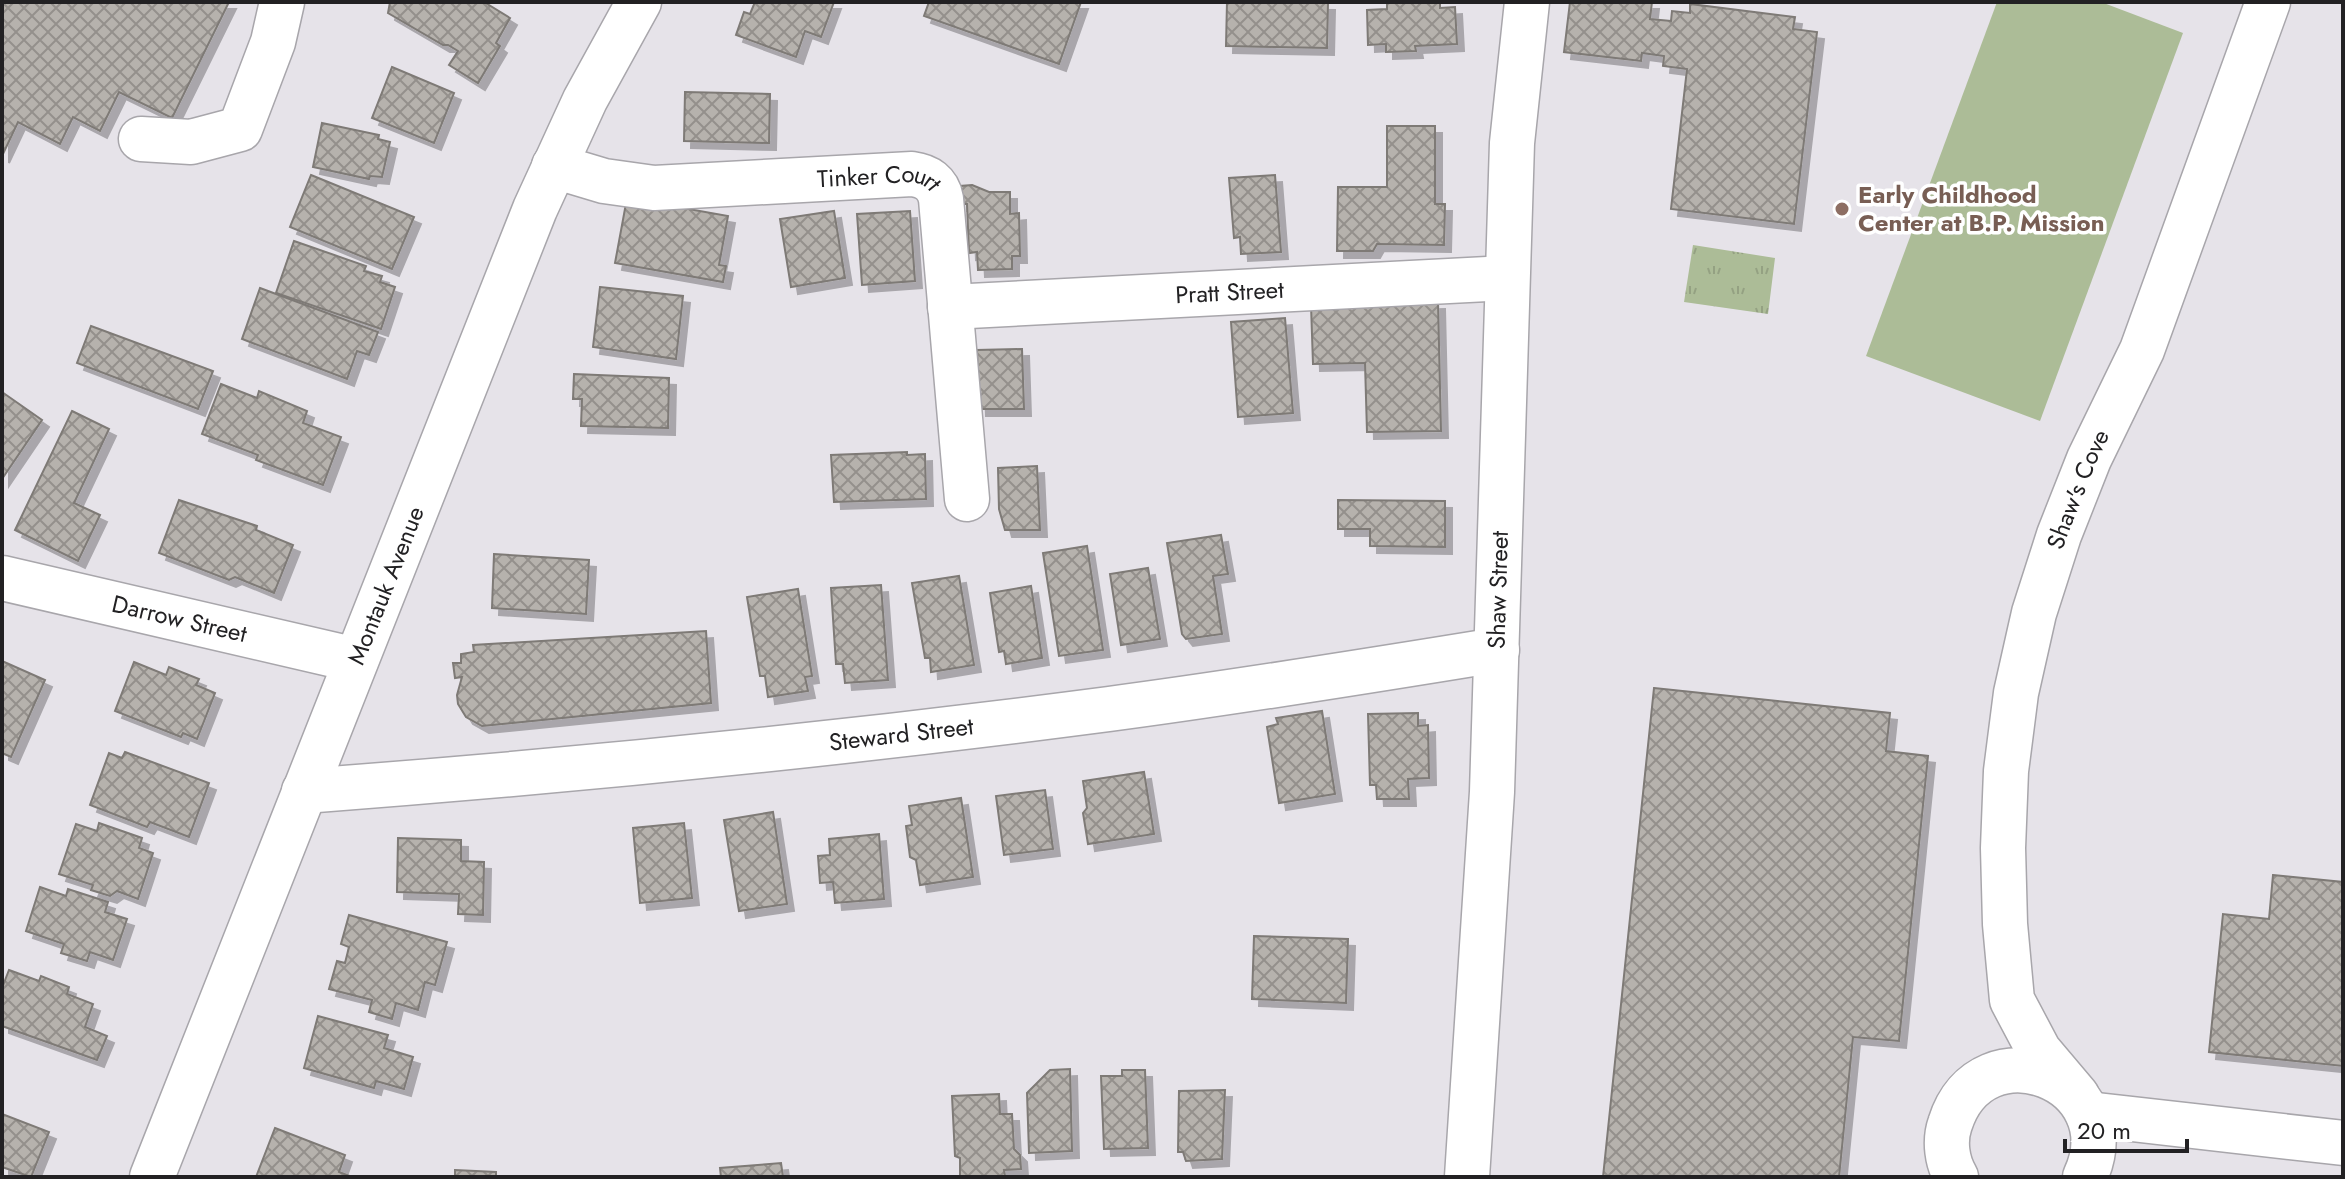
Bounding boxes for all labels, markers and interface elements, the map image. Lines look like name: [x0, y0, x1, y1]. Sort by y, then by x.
street label: Tinker Court: [816, 156, 951, 198]
place label: Early Childhood Center at B.P. Mission: [1858, 177, 2105, 240]
marker: Early Childhood Center at B.P. Mission: [1833, 200, 1851, 218]
street label: Pratt Street: [1175, 272, 1285, 312]
street label: Shaw's Cove: [2038, 423, 2118, 553]
street label: Montauk Avenue: [338, 501, 433, 670]
street label: Shaw Street: [1478, 530, 1517, 649]
street label: Darrow Street: [108, 586, 251, 651]
street label: Steward Street: [827, 708, 976, 760]
scale bar: [2065, 1103, 2187, 1153]
text: 20 m: [2077, 1113, 2131, 1148]

